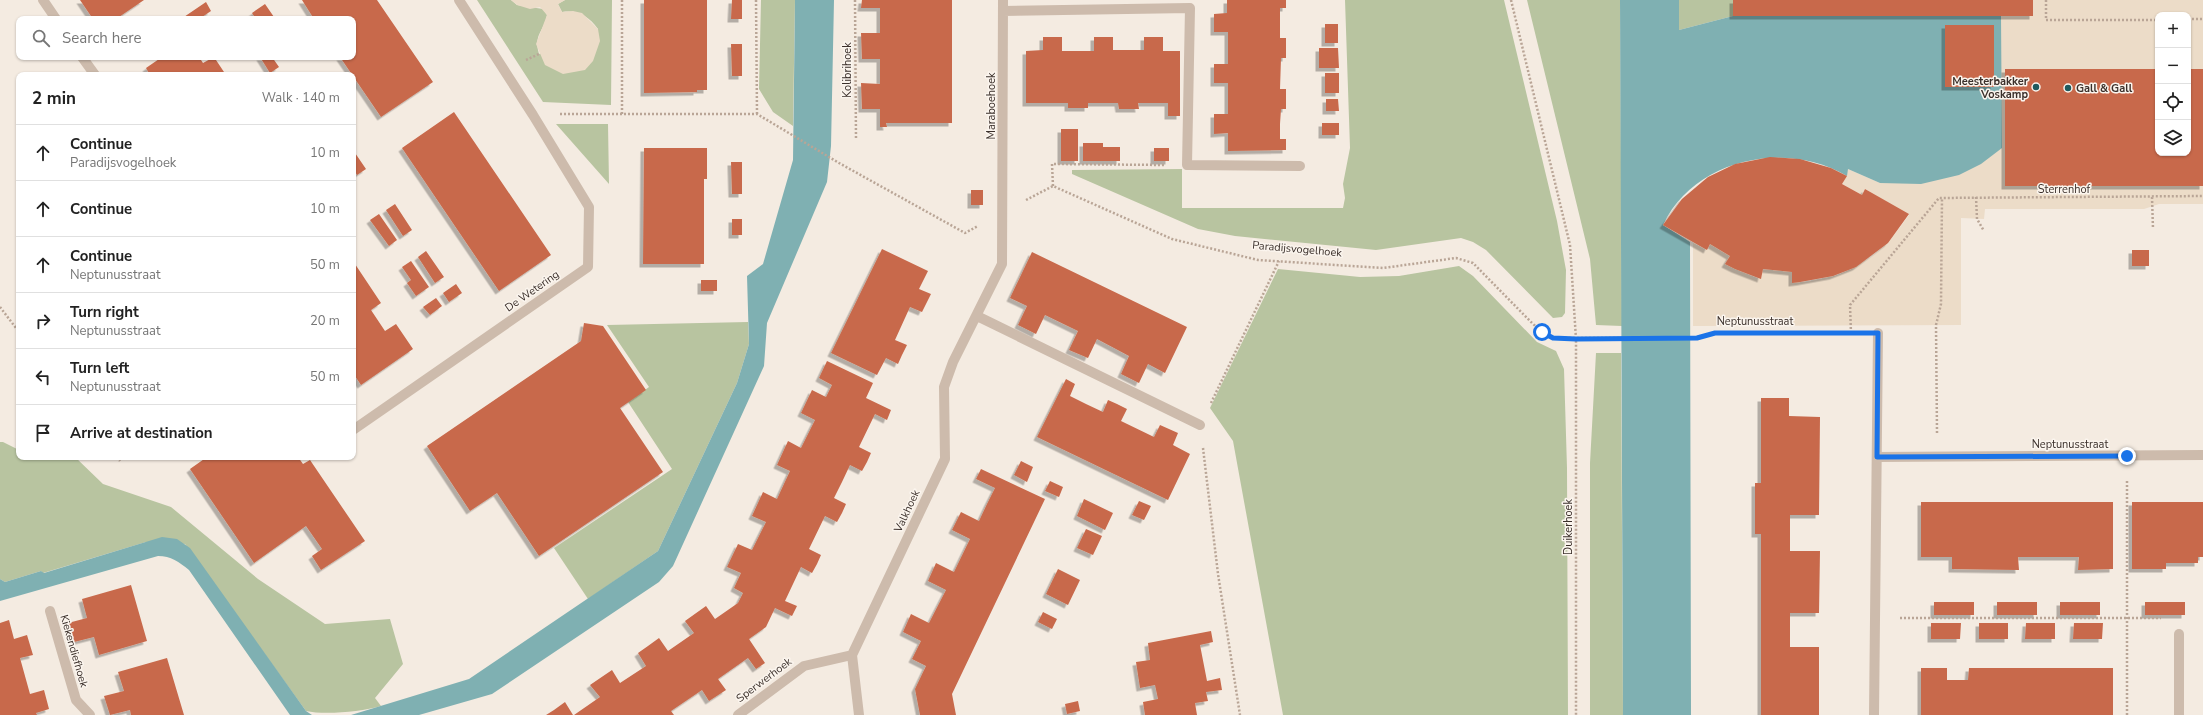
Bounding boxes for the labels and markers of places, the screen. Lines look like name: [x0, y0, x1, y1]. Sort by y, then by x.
place label: Meesterbakker Voskamp: [1952, 74, 2029, 102]
place label: Gall & Gall: [2076, 81, 2133, 96]
marker: Meesterbakker Voskamp: [2031, 82, 2041, 92]
marker: Gall & Gall: [2063, 83, 2073, 93]

